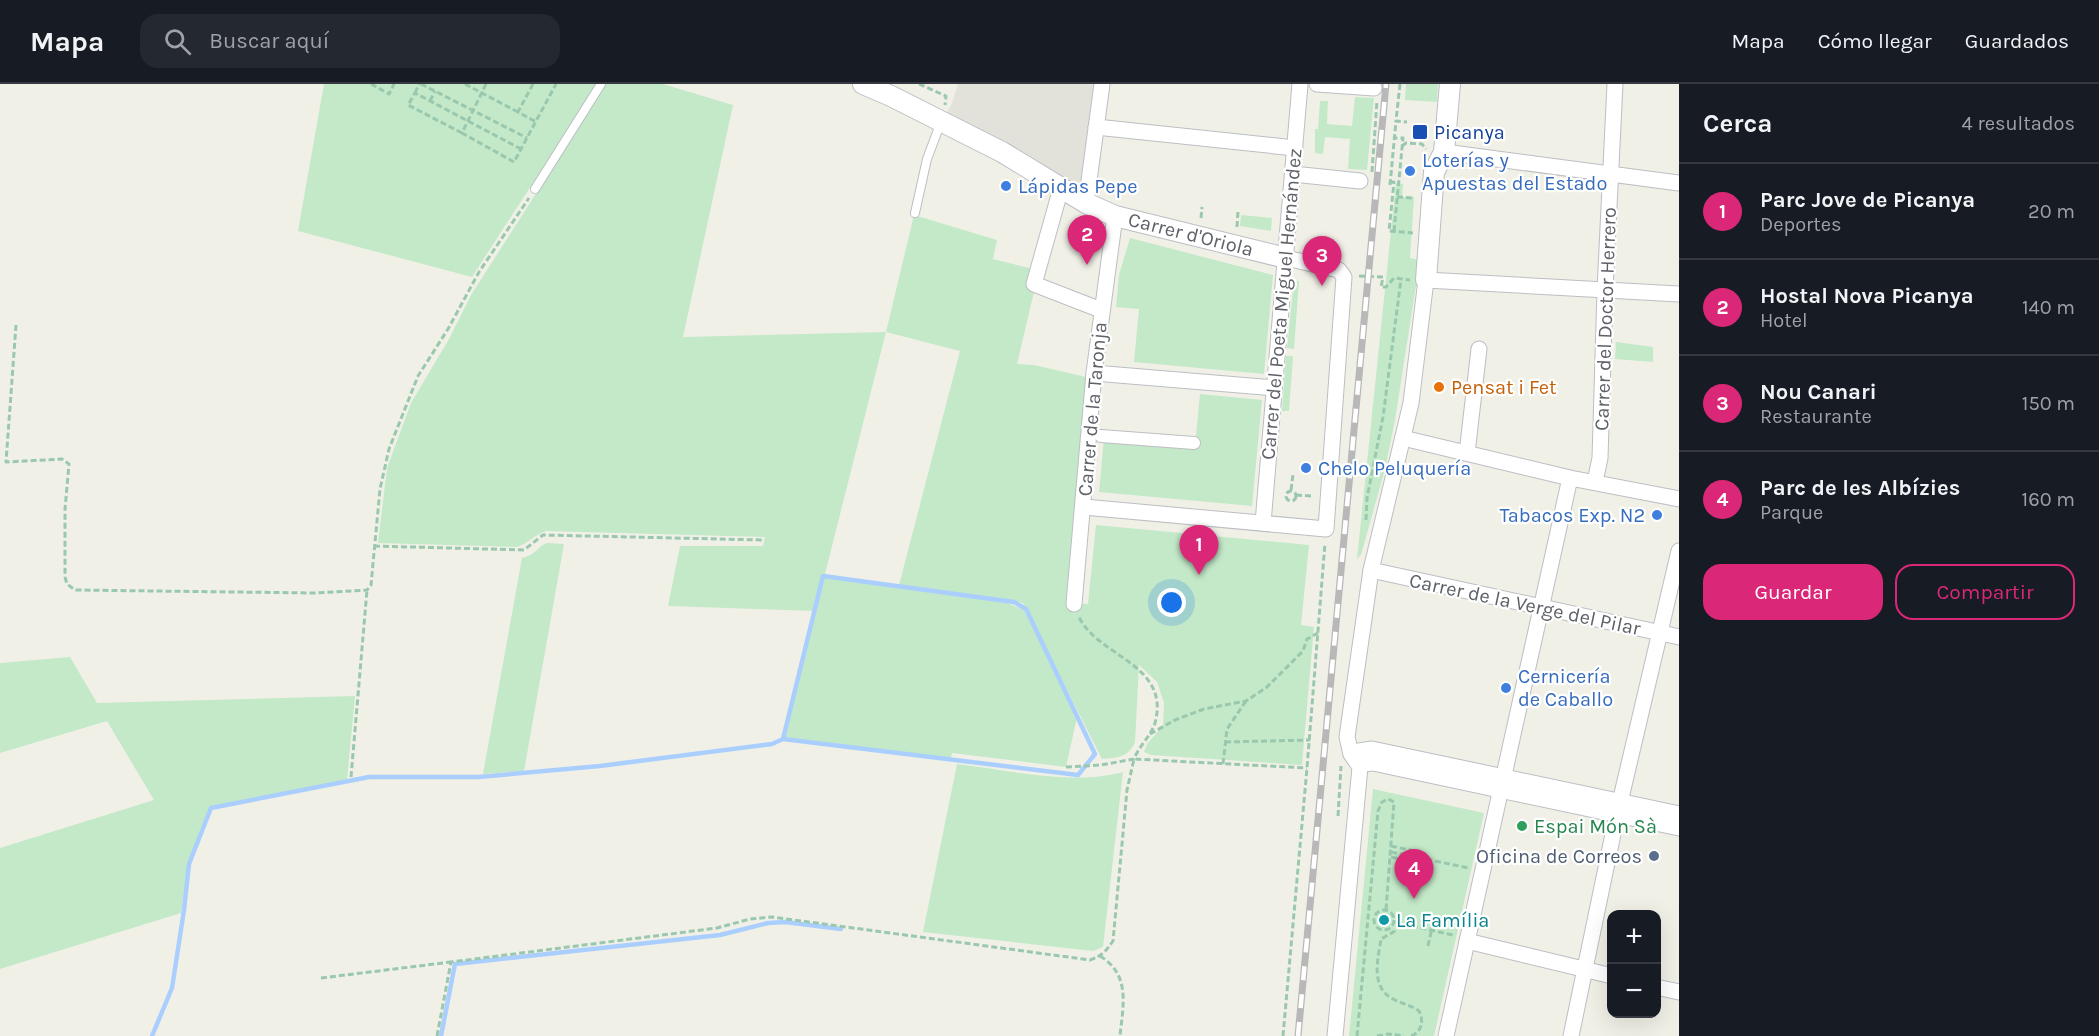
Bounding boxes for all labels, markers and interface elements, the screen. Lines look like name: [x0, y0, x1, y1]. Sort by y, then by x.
search box: [140, 14, 560, 68]
text: Mapa: [30, 25, 104, 58]
icon: search: [161, 25, 194, 58]
text: Buscar aquí: [209, 28, 329, 54]
text: Mapa: [1731, 29, 1785, 53]
text: Cómo llegar: [1818, 29, 1932, 53]
text: Guardados: [1965, 29, 2069, 53]
text: Cerca: [1703, 108, 1772, 139]
text: 4 resultados: [1962, 112, 2075, 135]
place label: Picanya: [1434, 121, 1505, 144]
marker: Picanya: [1411, 123, 1429, 141]
street label: Carrer del Poeta Miguel Hernández: [1256, 147, 1307, 461]
place label: Loterías y Apuestas del Estado: [1422, 149, 1607, 195]
marker: Loterías y Apuestas del Estado: [1403, 164, 1417, 178]
place label: Lápidas Pepe: [1018, 175, 1137, 198]
marker: Lápidas Pepe: [999, 179, 1013, 193]
text: Parc Jove de Picanya: [1760, 187, 1975, 213]
text: 1: [1719, 200, 1726, 223]
text: 20 m: [2028, 200, 2075, 223]
street label: Carrer del Doctor Herrero: [1590, 207, 1621, 431]
street label: Carrer d'Oriola: [1126, 208, 1256, 261]
text: Deportes: [1760, 213, 1842, 236]
pin: 2: [1068, 216, 1106, 265]
pin: 3: [1302, 236, 1342, 286]
text: Hostal Nova Picanya: [1760, 283, 1974, 309]
text: 2: [1716, 296, 1729, 319]
text: 140 m: [2022, 296, 2075, 319]
text: Hotel: [1760, 309, 1808, 332]
street label: Carrer de la Taronja: [1073, 321, 1112, 497]
place label: Pensat i Fet: [1451, 376, 1557, 399]
text: Nou Canari: [1760, 379, 1877, 405]
marker: Pensat i Fet: [1432, 380, 1446, 394]
text: 3: [1716, 392, 1729, 415]
text: 150 m: [2022, 392, 2075, 415]
text: Restaurante: [1760, 405, 1872, 428]
place label: Chelo Peluquería: [1318, 457, 1471, 480]
marker: Chelo Peluquería: [1299, 461, 1313, 475]
text: Parc de les Albízies: [1760, 475, 1960, 501]
text: 4: [1717, 488, 1728, 511]
text: 160 m: [2022, 488, 2075, 511]
text: Parque: [1760, 501, 1823, 524]
place label: Tabacos Exp. N2: [1500, 504, 1645, 527]
marker: Tabacos Exp. N2: [1650, 508, 1664, 522]
pin: 1: [1180, 526, 1218, 575]
button: Guardar: [1703, 564, 1883, 620]
button: Compartir: [1895, 564, 2075, 620]
street label: Carrer de la Verge del Pilar: [1407, 569, 1643, 640]
your location: [1157, 588, 1186, 617]
place label: Cernicería de Caballo: [1518, 665, 1613, 711]
marker: Cernicería de Caballo: [1499, 681, 1513, 695]
place label: Espai Món Sà: [1534, 815, 1657, 838]
marker: Espai Món Sà: [1515, 819, 1529, 833]
place label: Oficina de Correos: [1476, 845, 1642, 868]
marker: Oficina de Correos: [1647, 849, 1661, 863]
pin: 4: [1394, 850, 1434, 899]
place label: La Família: [1396, 909, 1489, 932]
map controls: [1607, 910, 1661, 1018]
button: +: [1607, 910, 1661, 964]
marker: La Família: [1377, 913, 1391, 927]
button: −: [1607, 964, 1661, 1018]

